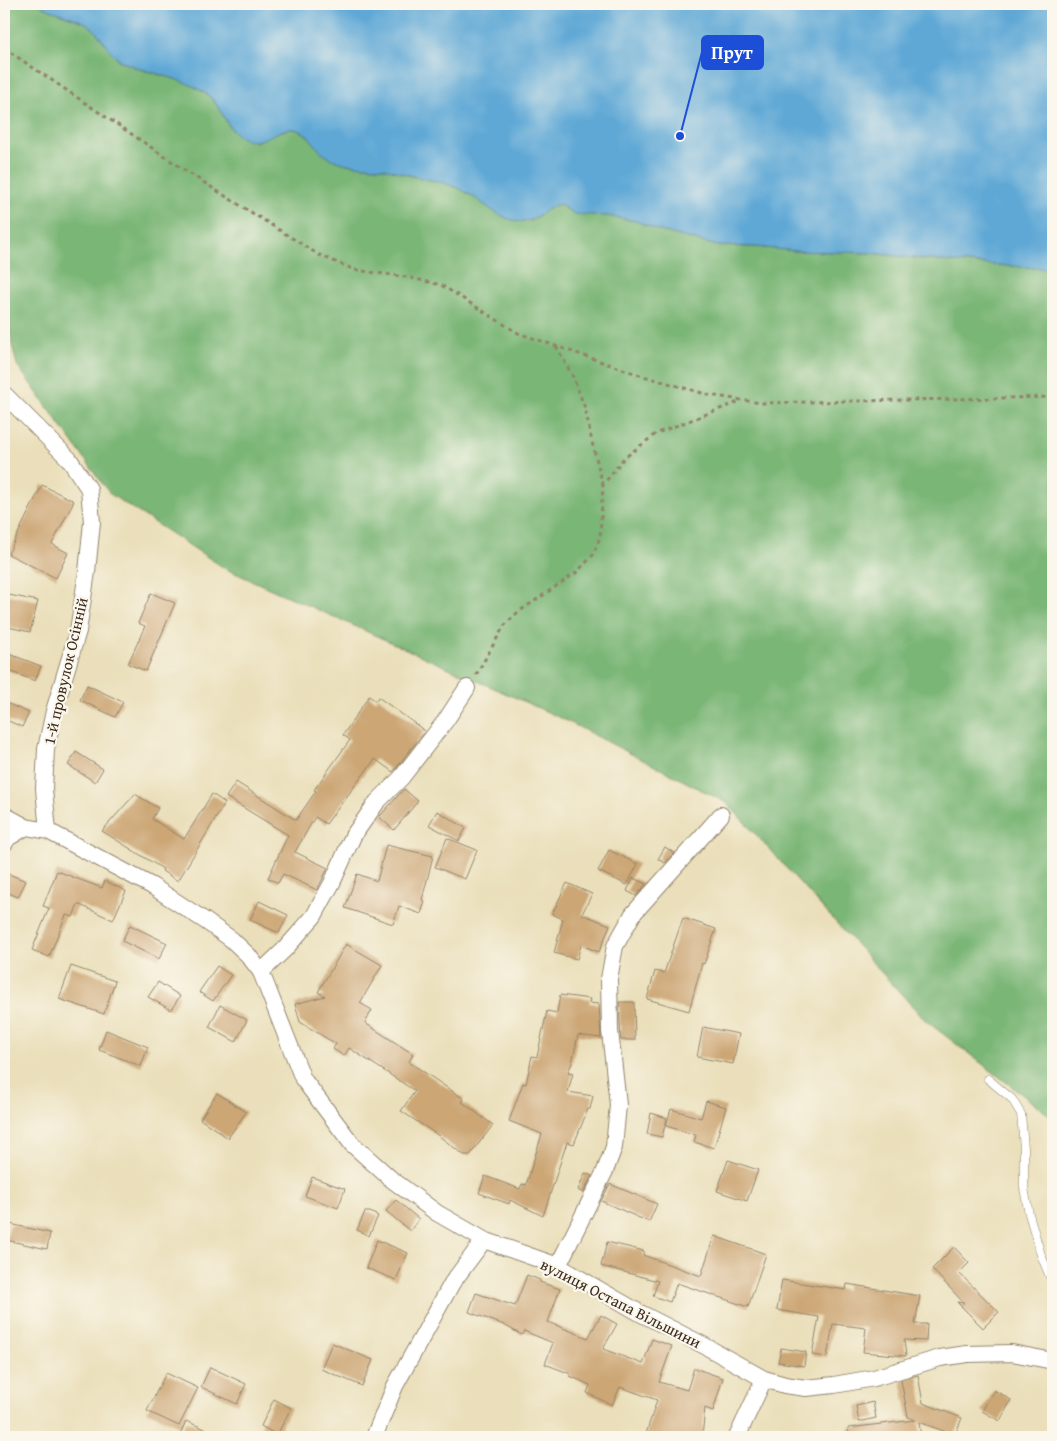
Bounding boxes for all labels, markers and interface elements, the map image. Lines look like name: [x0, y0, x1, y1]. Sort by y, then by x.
callout: Прут: [702, 36, 763, 69]
text: Прут: [711, 39, 753, 66]
street label: 1-й провулок Осінній: [36, 594, 94, 747]
street label: вулиця Остапа Вільшини: [536, 1252, 706, 1354]

